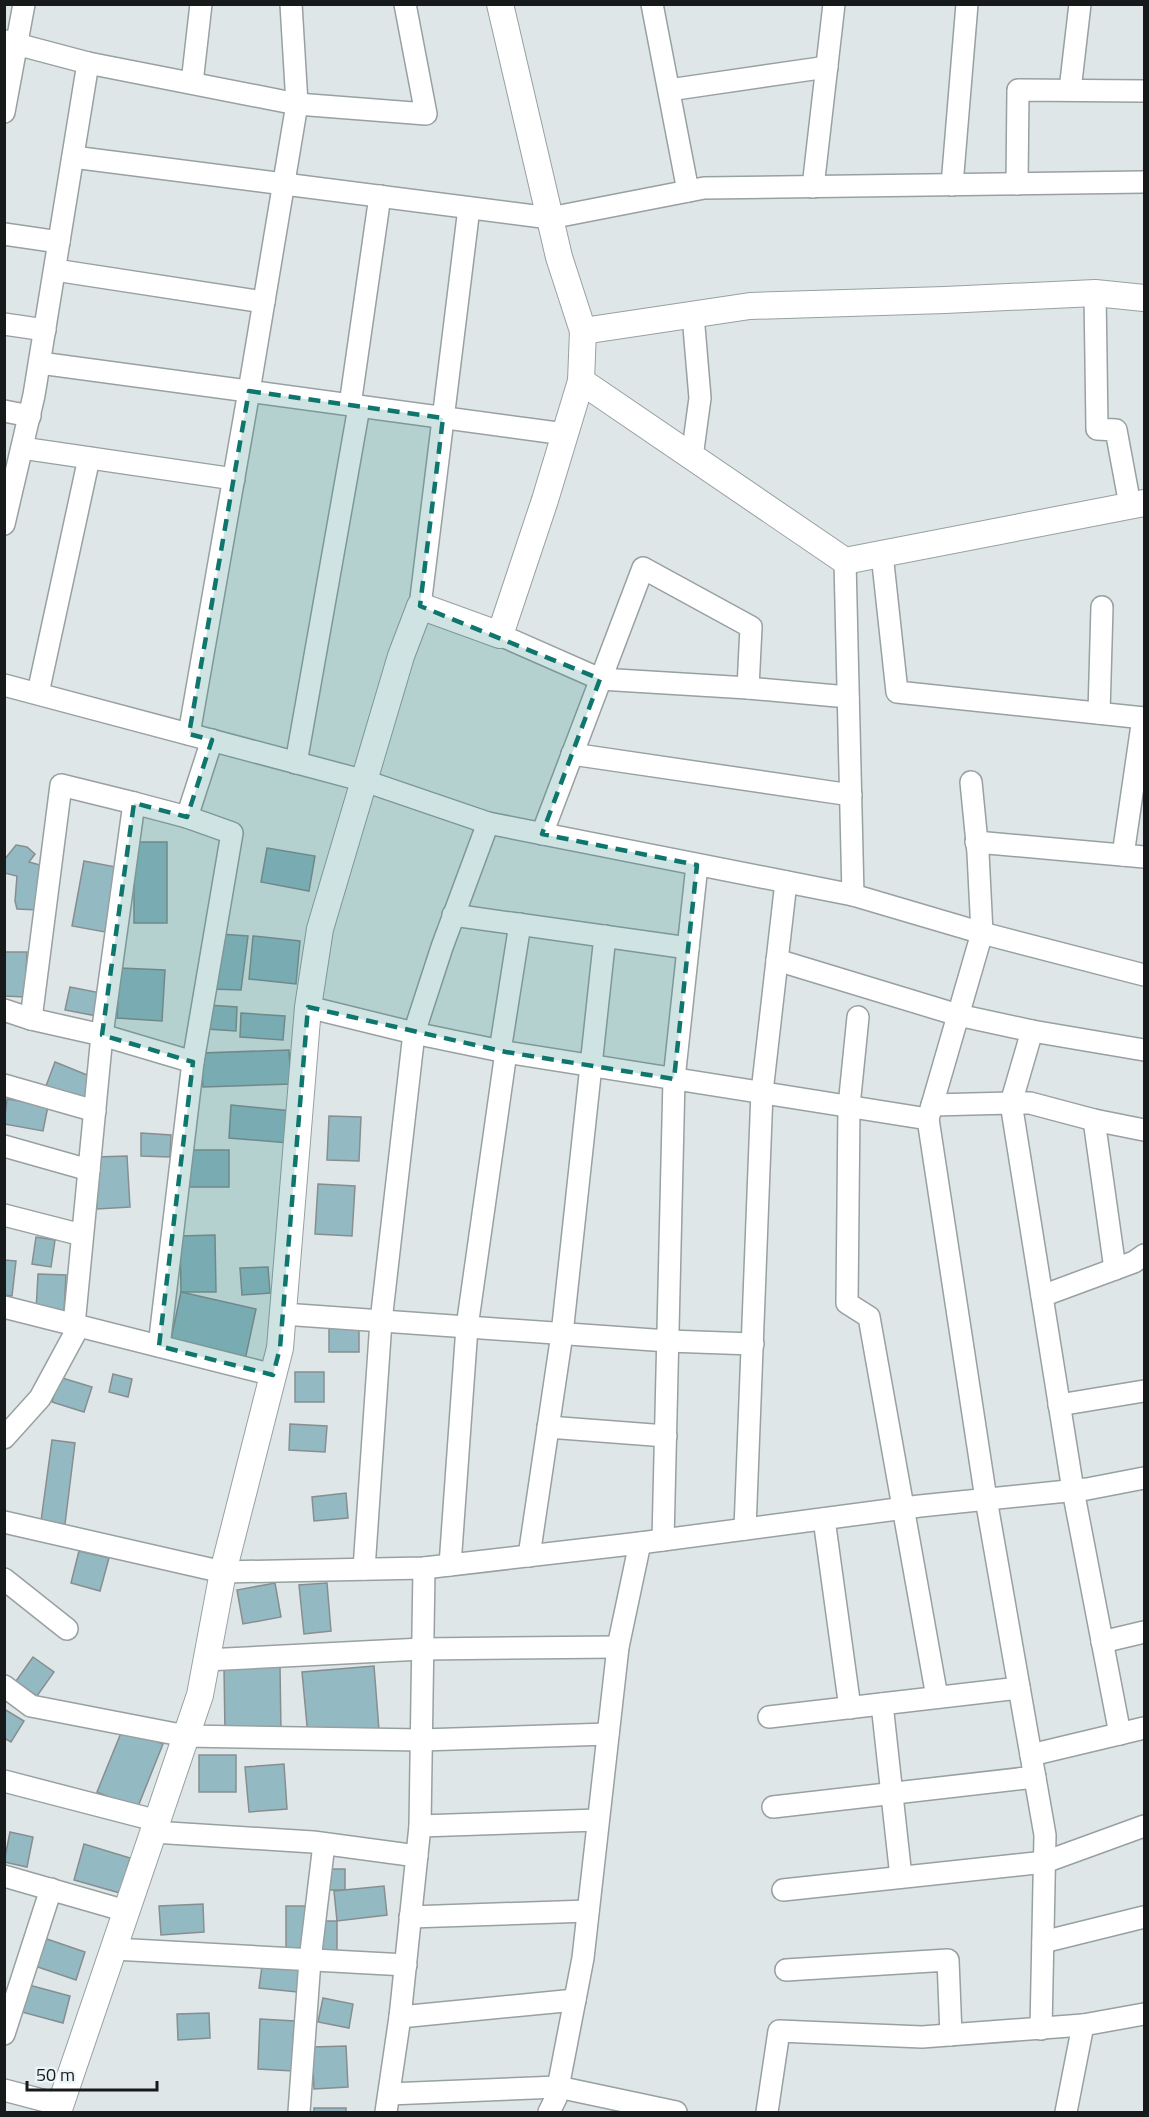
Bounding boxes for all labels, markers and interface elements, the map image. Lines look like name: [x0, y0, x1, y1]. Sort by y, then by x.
scale bar: [27, 2054, 158, 2092]
text: 50 m: [36, 2061, 75, 2088]

